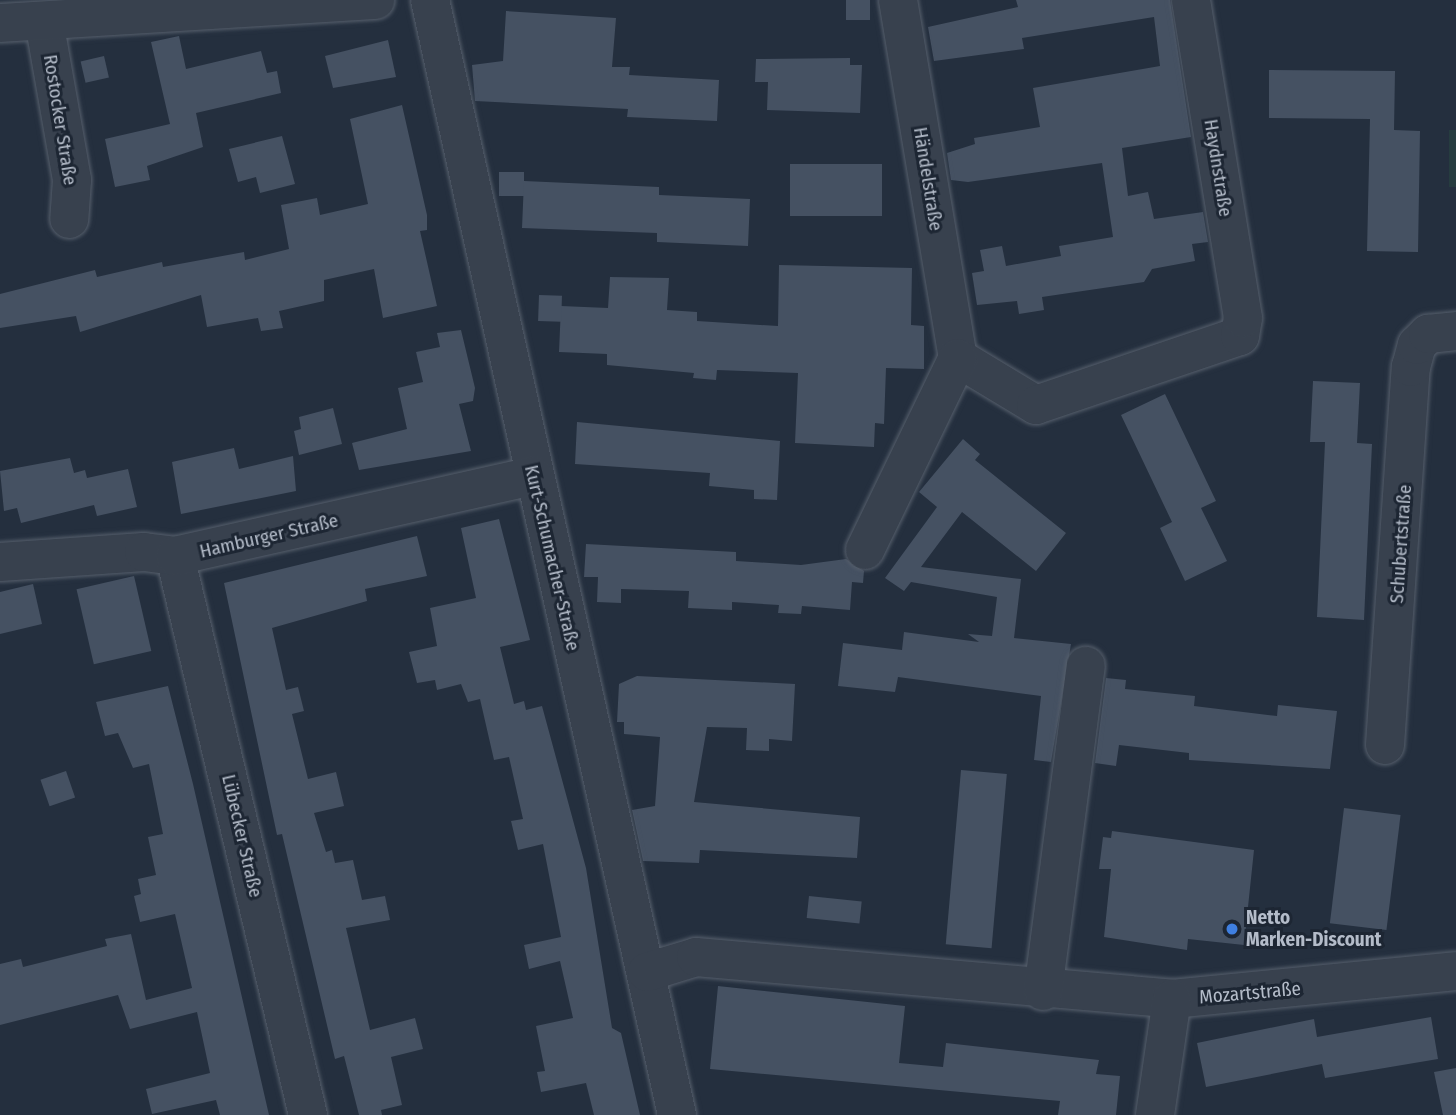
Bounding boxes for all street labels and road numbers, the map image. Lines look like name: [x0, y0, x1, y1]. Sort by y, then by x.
street label: Rostocker Straße: [38, 53, 82, 187]
street label: Haydnstraße: [1199, 118, 1237, 218]
street label: Händelstraße: [909, 126, 947, 232]
street label: Kurt-Schumacher-Straße: [520, 463, 584, 653]
street label: Schubertstraße: [1385, 484, 1417, 604]
street label: Hamburger Straße: [198, 509, 340, 563]
street label: Lübecker Straße: [217, 772, 267, 900]
street label: Mozartstraße: [1198, 977, 1302, 1009]

